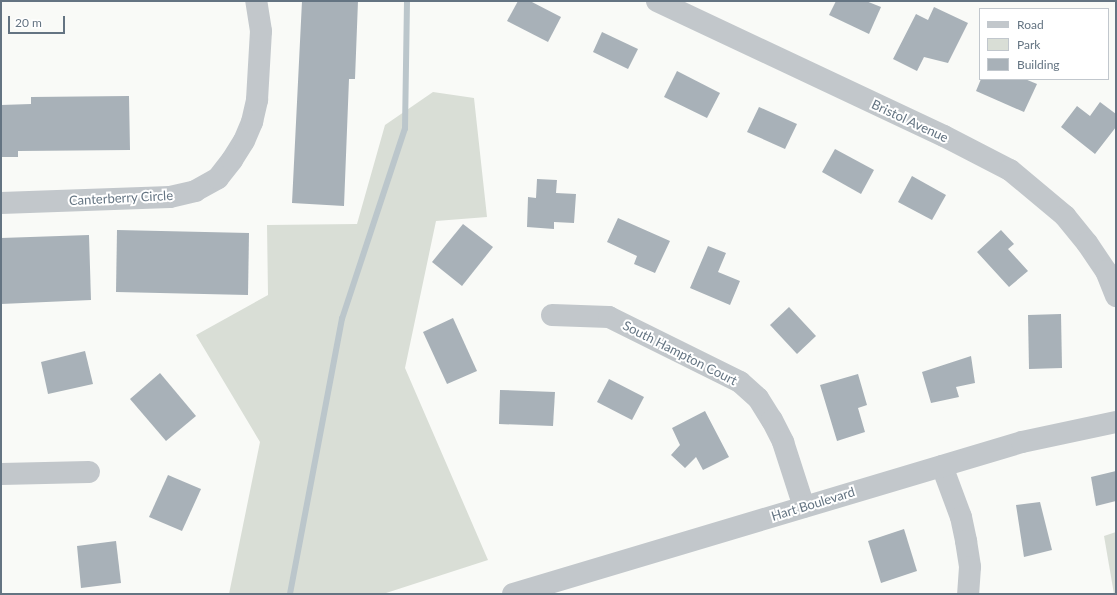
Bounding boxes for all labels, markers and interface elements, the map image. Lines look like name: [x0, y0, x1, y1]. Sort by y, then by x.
scale bar: [10, 8, 67, 34]
legend: [979, 8, 1109, 80]
text: 20 m: [15, 15, 42, 30]
text: Road: [1017, 17, 1044, 32]
text: Park: [1017, 37, 1040, 52]
text: Building: [1017, 57, 1060, 72]
street label: Bristol Avenue: [869, 96, 951, 146]
street label: Canterberry Circle: [68, 187, 174, 209]
street label: South Hampton Court: [620, 317, 740, 389]
street label: Hart Boulevard: [769, 484, 857, 524]

